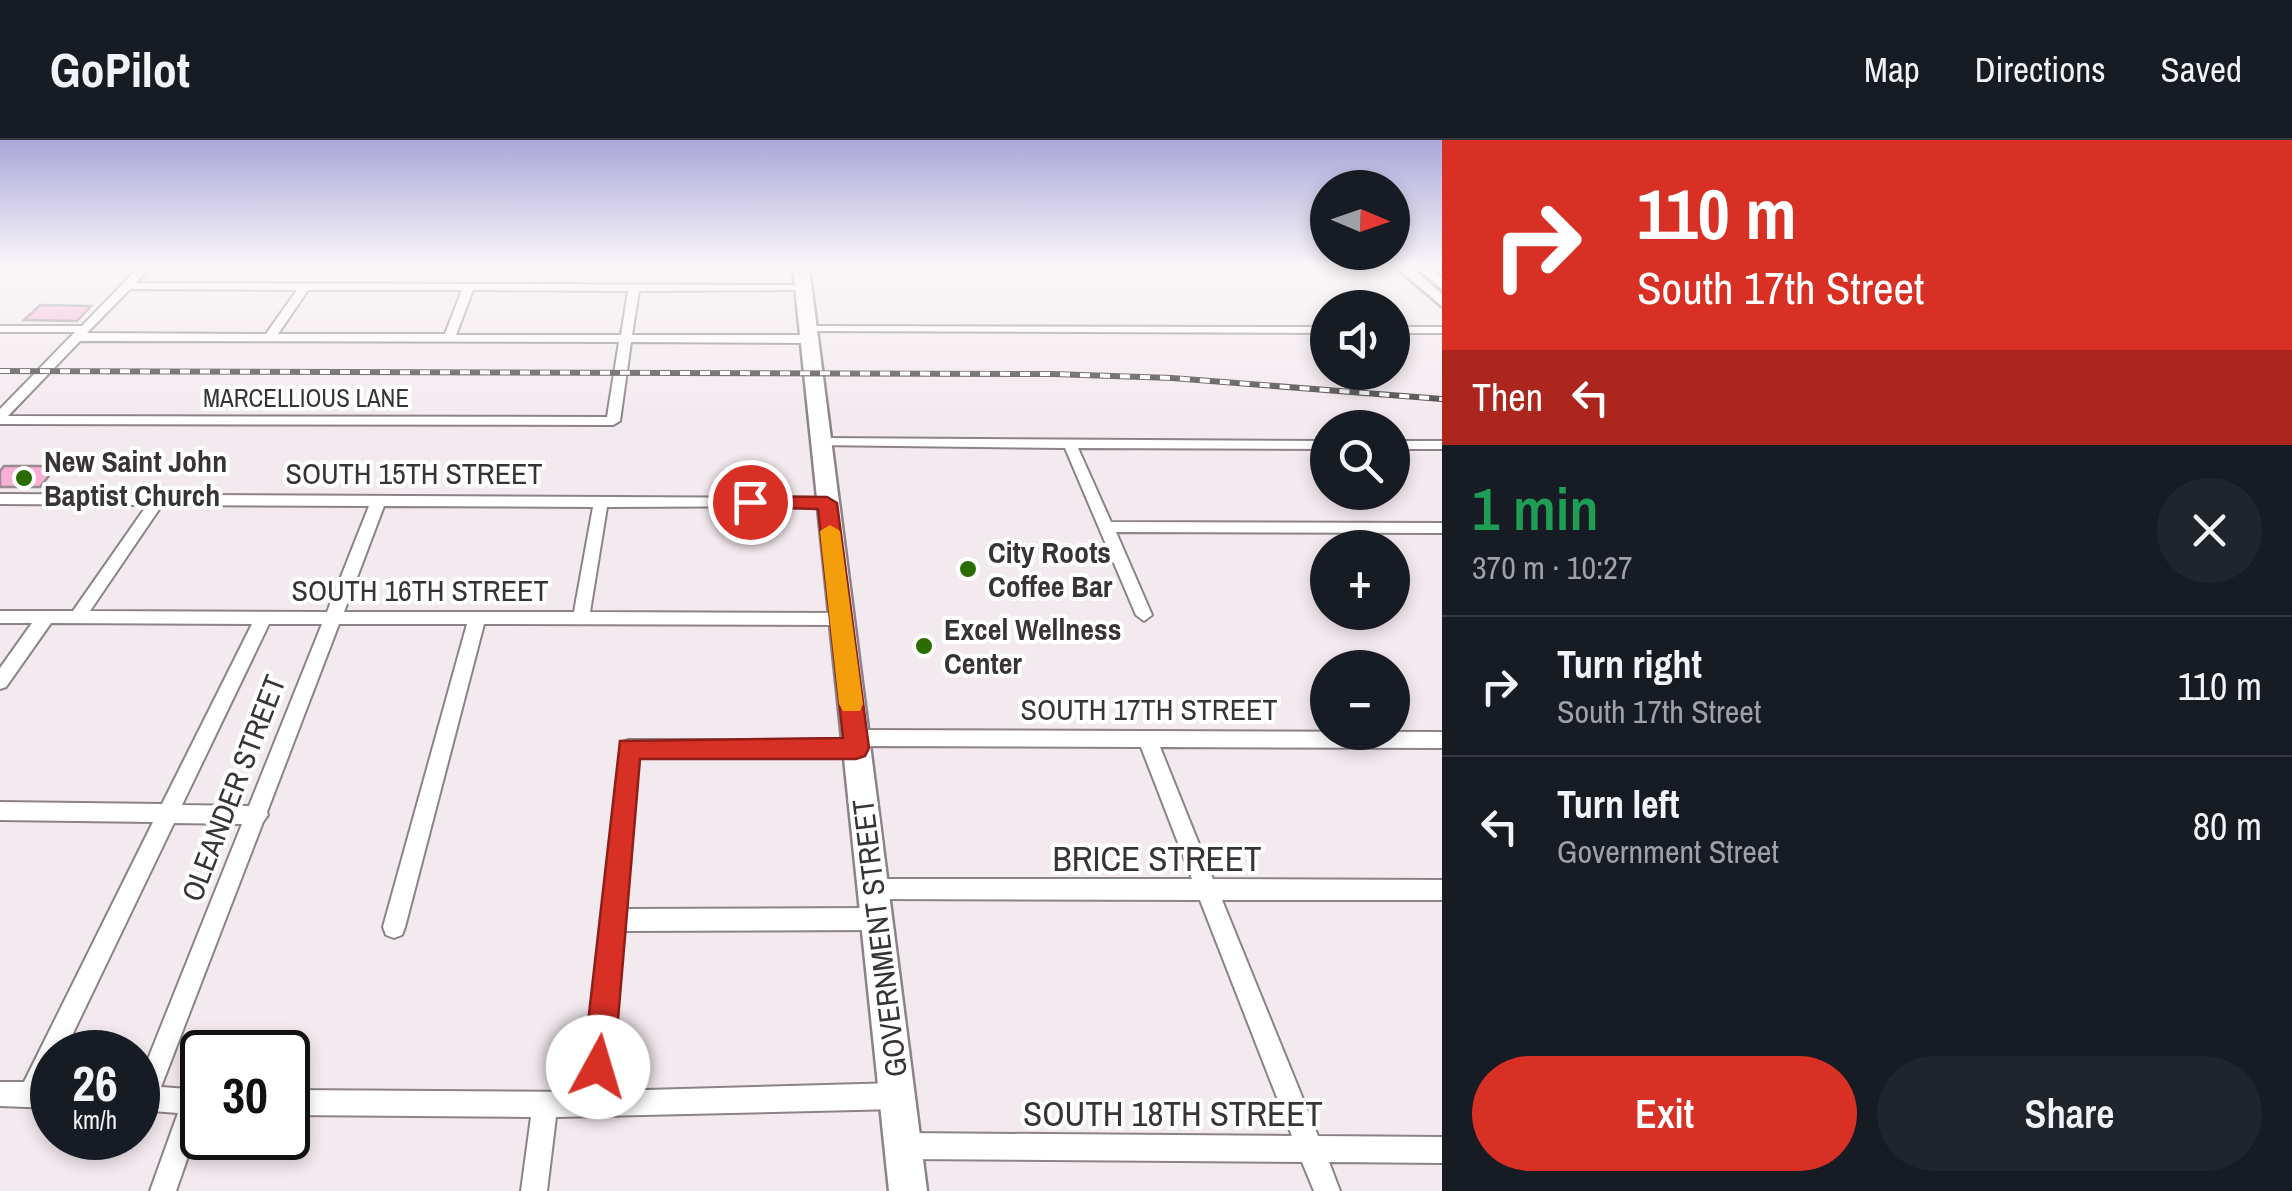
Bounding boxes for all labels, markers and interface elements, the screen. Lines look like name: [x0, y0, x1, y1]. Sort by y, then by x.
text: GoPilot: [50, 37, 190, 102]
text: Map: [1864, 46, 1920, 93]
text: Directions: [1975, 46, 2106, 93]
text: Saved: [2161, 46, 2242, 93]
text: 110 m: [1637, 167, 1797, 261]
north arrow: [1310, 170, 1410, 270]
map controls: [1310, 170, 1410, 750]
icon: right: [1472, 180, 1602, 310]
text: South 17th Street: [1637, 257, 1924, 318]
button: sound: [1310, 290, 1410, 390]
icon: left: [1563, 370, 1618, 425]
text: Then: [1472, 372, 1543, 423]
street label: MARCELLIOUS LANE: [203, 381, 409, 415]
button: search: [1310, 410, 1410, 510]
place label: New Saint John Baptist Church: [44, 441, 227, 515]
street label: SOUTH 15TH STREET: [286, 453, 542, 493]
pin: [708, 460, 793, 545]
marker: New Saint John Baptist Church: [13, 467, 35, 489]
text: 1 min: [1472, 468, 1599, 549]
icon: arrive: [723, 475, 778, 530]
button: close: [2157, 478, 2262, 583]
button: +: [1310, 530, 1410, 630]
place label: City Roots Coffee Bar: [988, 532, 1113, 606]
text: 370 m · 10:27: [1472, 546, 1632, 589]
marker: City Roots Coffee Bar: [957, 558, 979, 580]
street label: SOUTH 16TH STREET: [292, 570, 548, 610]
place label: Excel Wellness Center: [944, 609, 1121, 683]
marker: Excel Wellness Center: [913, 635, 935, 657]
text: Turn right: [1557, 639, 1702, 690]
button: −: [1310, 650, 1410, 750]
icon: right: [1472, 659, 1527, 714]
text: 110 m: [2178, 661, 2262, 712]
street label: OLEANDER STREET: [171, 669, 295, 907]
street label: SOUTH 17TH STREET: [1021, 689, 1277, 729]
text: South 17th Street: [1557, 690, 1761, 733]
text: Turn left: [1557, 779, 1679, 830]
street label: GOVERNMENT STREET: [842, 797, 916, 1079]
icon: left: [1472, 799, 1527, 854]
text: 80 m: [2193, 801, 2262, 852]
text: Government Street: [1557, 830, 1779, 873]
street label: BRICE STREET: [1053, 835, 1261, 882]
position arrow: [546, 1015, 650, 1119]
speed limit sign: 30: [180, 1030, 310, 1160]
text: 26: [72, 1049, 118, 1117]
button: Exit: [1472, 1056, 1857, 1171]
button: Share: [1877, 1056, 2262, 1171]
street label: SOUTH 18TH STREET: [1023, 1090, 1323, 1137]
text: km/h: [73, 1103, 117, 1137]

